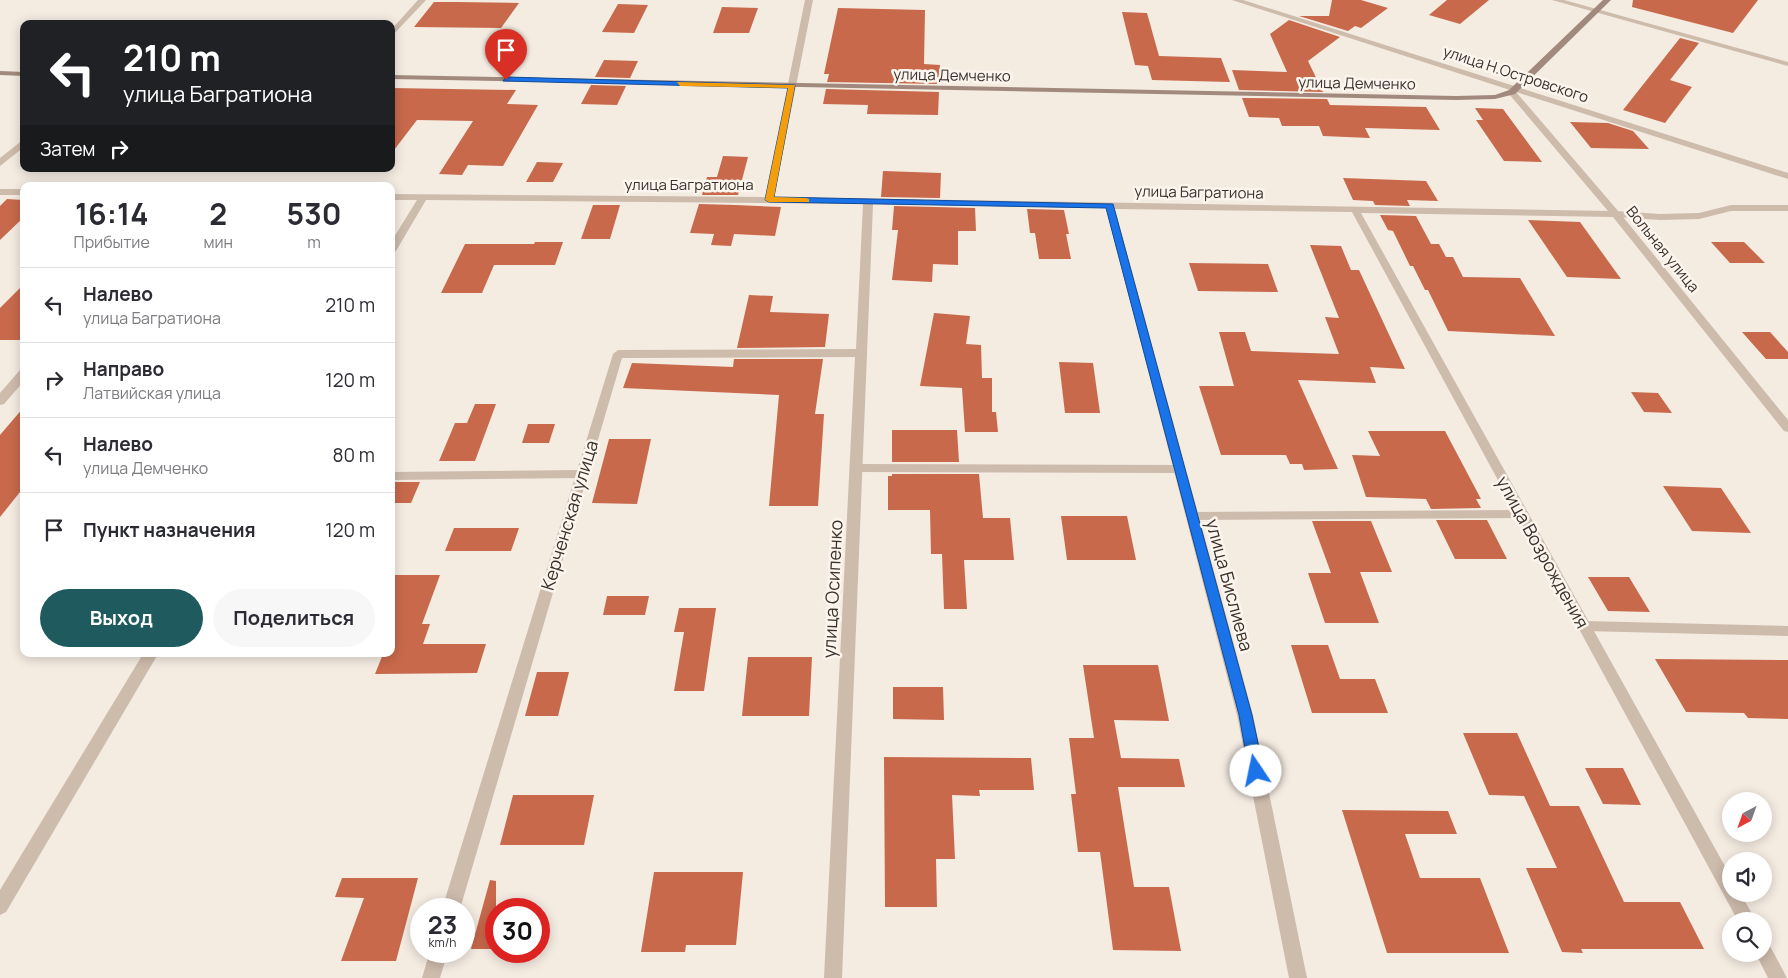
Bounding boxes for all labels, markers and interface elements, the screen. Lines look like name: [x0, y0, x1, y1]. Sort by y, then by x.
pin: [485, 29, 527, 80]
text: 210 m: [123, 34, 221, 82]
icon: arrive: [492, 36, 520, 64]
icon: left: [40, 40, 105, 105]
street label: улица Н.Островского: [1440, 41, 1592, 108]
street label: улица Демченко: [893, 63, 1011, 87]
street label: улица Демченко: [1298, 71, 1416, 95]
text: улица Багратиона: [123, 79, 312, 109]
icon: right: [105, 135, 133, 163]
text: Затем: [40, 136, 95, 162]
street label: улица Багратиона: [624, 174, 754, 195]
street label: улица Багратиона: [1134, 180, 1264, 204]
text: 16:14: [75, 193, 148, 234]
text: 2: [209, 193, 227, 234]
text: 530: [287, 193, 341, 234]
street label: Вольная улица: [1622, 201, 1704, 297]
text: Прибытие: [74, 231, 150, 253]
text: мин: [203, 231, 233, 253]
text: m: [307, 231, 321, 253]
text: Налево: [83, 281, 153, 307]
icon: left: [40, 291, 68, 319]
text: 210 m: [325, 292, 375, 318]
text: улица Багратиона: [83, 307, 221, 329]
text: Направо: [83, 356, 164, 382]
icon: right: [40, 366, 68, 394]
text: 120 m: [325, 367, 375, 393]
text: Латвийская улица: [83, 382, 221, 404]
text: Налево: [83, 431, 153, 457]
street label: Керченская улица: [535, 437, 603, 593]
icon: left: [40, 441, 68, 469]
text: 80 m: [332, 442, 375, 468]
text: улица Демченко: [83, 457, 208, 479]
street label: улица Возрождения: [1491, 472, 1595, 632]
icon: arrive: [40, 516, 68, 544]
street label: улица Бислиева: [1201, 516, 1259, 654]
text: Пункт назначения: [83, 517, 256, 543]
text: 120 m: [325, 517, 375, 543]
street label: улица Осипенко: [816, 519, 848, 659]
button: Выход: [40, 589, 203, 647]
button: Поделиться: [213, 589, 375, 647]
position arrow: [1229, 744, 1281, 796]
north arrow: [1722, 792, 1772, 842]
map controls: [1722, 792, 1772, 962]
button: sound: [1722, 852, 1772, 902]
speed limit sign: 30: [485, 898, 550, 963]
text: 23: [428, 907, 457, 942]
button: search: [1722, 912, 1772, 962]
text: km/h: [429, 934, 456, 951]

